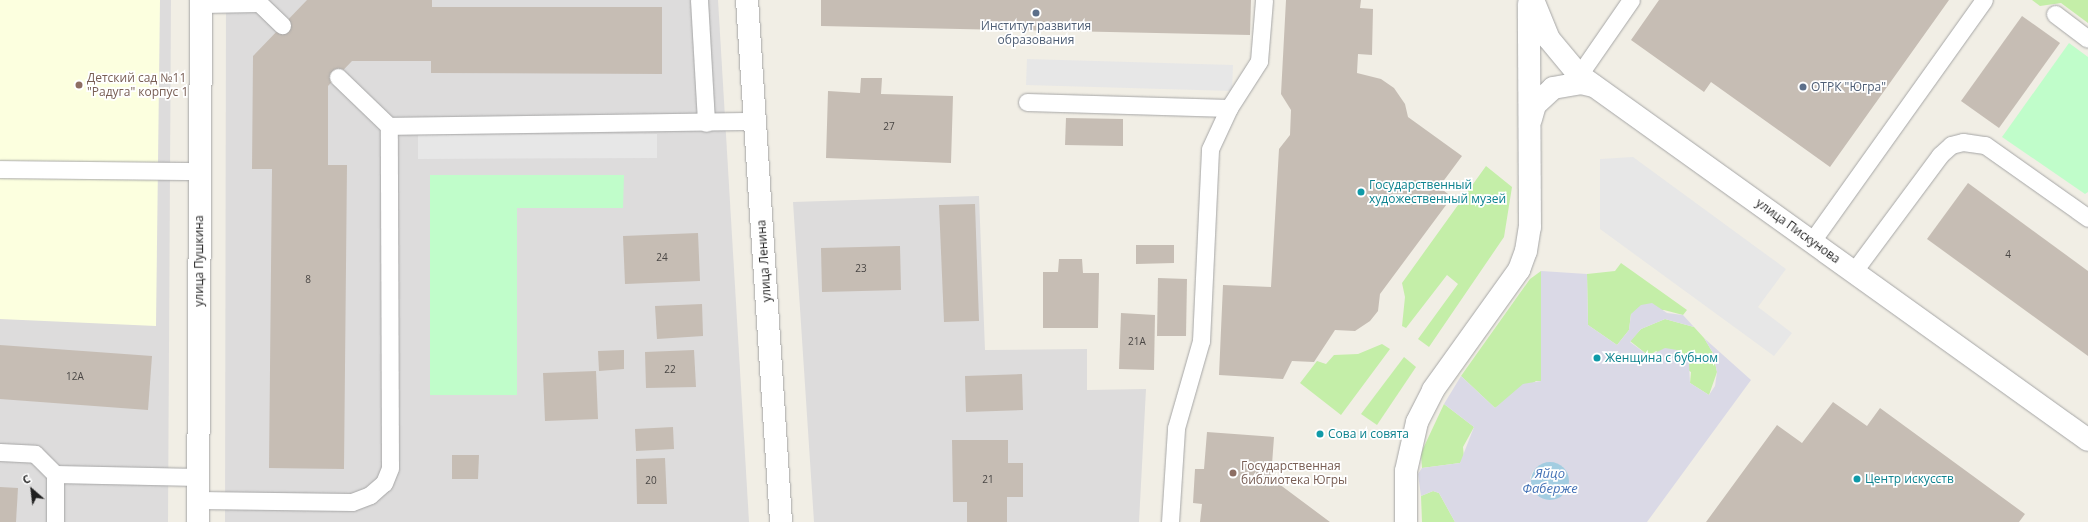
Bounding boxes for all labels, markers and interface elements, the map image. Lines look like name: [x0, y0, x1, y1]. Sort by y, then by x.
marker: Институт развития образования: [1031, 8, 1041, 18]
place label: Институт развития образования: [981, 19, 1091, 47]
place label: Детский сад №11 "Радуга" корпус 1: [87, 71, 188, 99]
marker: Детский сад №11 "Радуга" корпус 1: [74, 80, 84, 90]
place label: ОТРК "Югра": [1811, 80, 1886, 94]
marker: ОТРК "Югра": [1798, 82, 1808, 92]
house number: 27: [883, 121, 895, 133]
place label: Государственный художественный музей: [1369, 178, 1506, 206]
marker: Государственный художественный музей: [1356, 187, 1366, 197]
street label: улица Пискунова: [1753, 196, 1843, 266]
street label: улица Пушкина: [192, 215, 206, 307]
street label: улица Ленина: [754, 219, 774, 303]
house number: 4: [2005, 249, 2011, 261]
house number: 24: [656, 252, 668, 264]
house number: 23: [855, 263, 867, 275]
house number: 8: [305, 274, 311, 286]
house number: 21А: [1128, 336, 1146, 348]
place label: Женщина с бубном: [1605, 351, 1718, 365]
marker: Женщина с бубном: [1592, 353, 1602, 363]
house number: 22: [664, 364, 676, 376]
house number: 12А: [66, 371, 84, 383]
place label: Сова и совята: [1328, 427, 1409, 441]
marker: Сова и совята: [1315, 429, 1325, 439]
place label: Государственная библиотека Югры: [1241, 459, 1347, 487]
water label: Яйцо Фаберже: [1522, 466, 1578, 497]
marker: Государственная библиотека Югры: [1228, 468, 1238, 478]
north arrow: [12, 470, 52, 510]
text: С: [20, 471, 33, 487]
place label: Центр искусств: [1865, 472, 1954, 486]
house number: 21: [982, 474, 994, 486]
marker: Центр искусств: [1852, 474, 1862, 484]
house number: 20: [645, 475, 657, 487]

